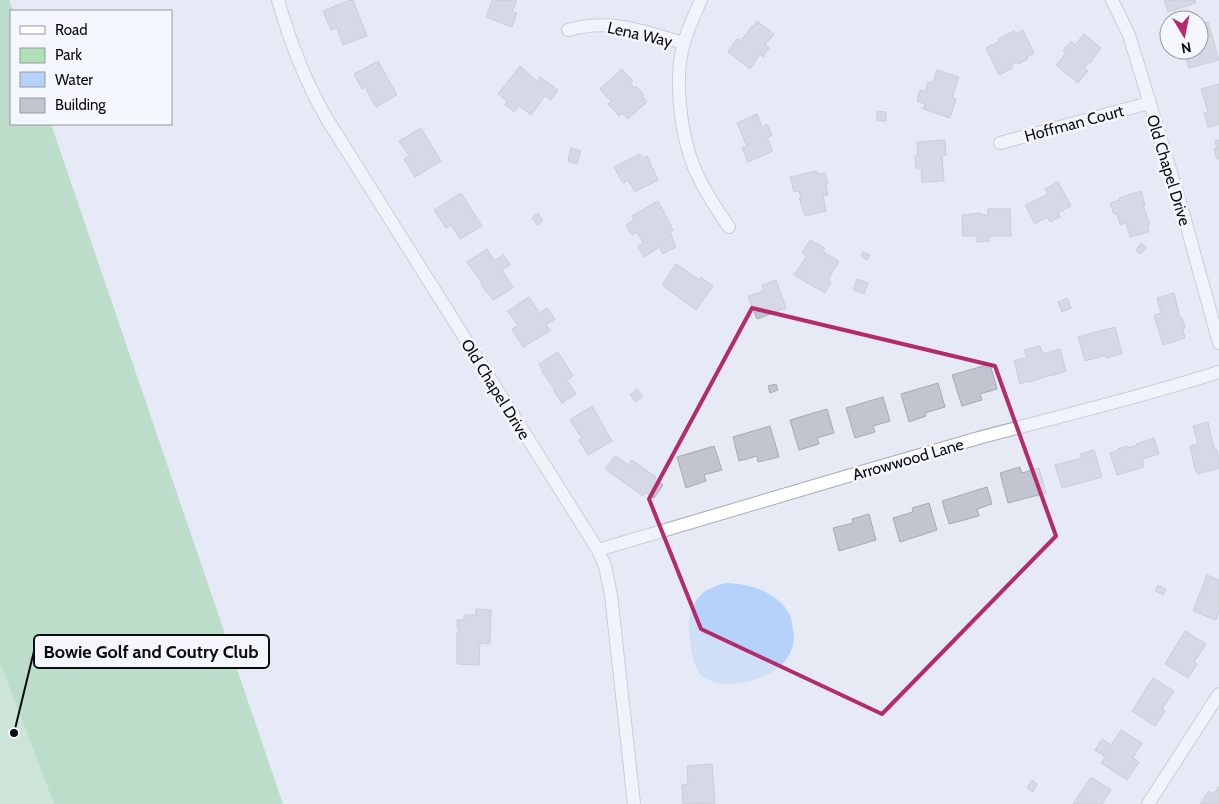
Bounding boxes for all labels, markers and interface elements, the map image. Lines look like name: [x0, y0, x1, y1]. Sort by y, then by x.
legend: [10, 10, 172, 125]
north arrow: [1159, 10, 1209, 60]
street label: Lena Way: [605, 18, 674, 51]
text: Road: [55, 21, 88, 39]
text: N: [1180, 38, 1193, 58]
text: Park: [55, 46, 82, 64]
text: Water: [55, 71, 93, 89]
text: Building: [55, 96, 106, 114]
street label: Hoffman Court: [1022, 101, 1126, 146]
street label: Old Chapel Drive: [1143, 112, 1194, 228]
street label: Old Chapel Drive: [457, 335, 534, 443]
street label: Arrowwood Lane: [850, 435, 966, 484]
callout: Bowie Golf and Coutry Club: [34, 635, 269, 668]
text: Bowie Golf and Coutry Club: [44, 641, 258, 663]

